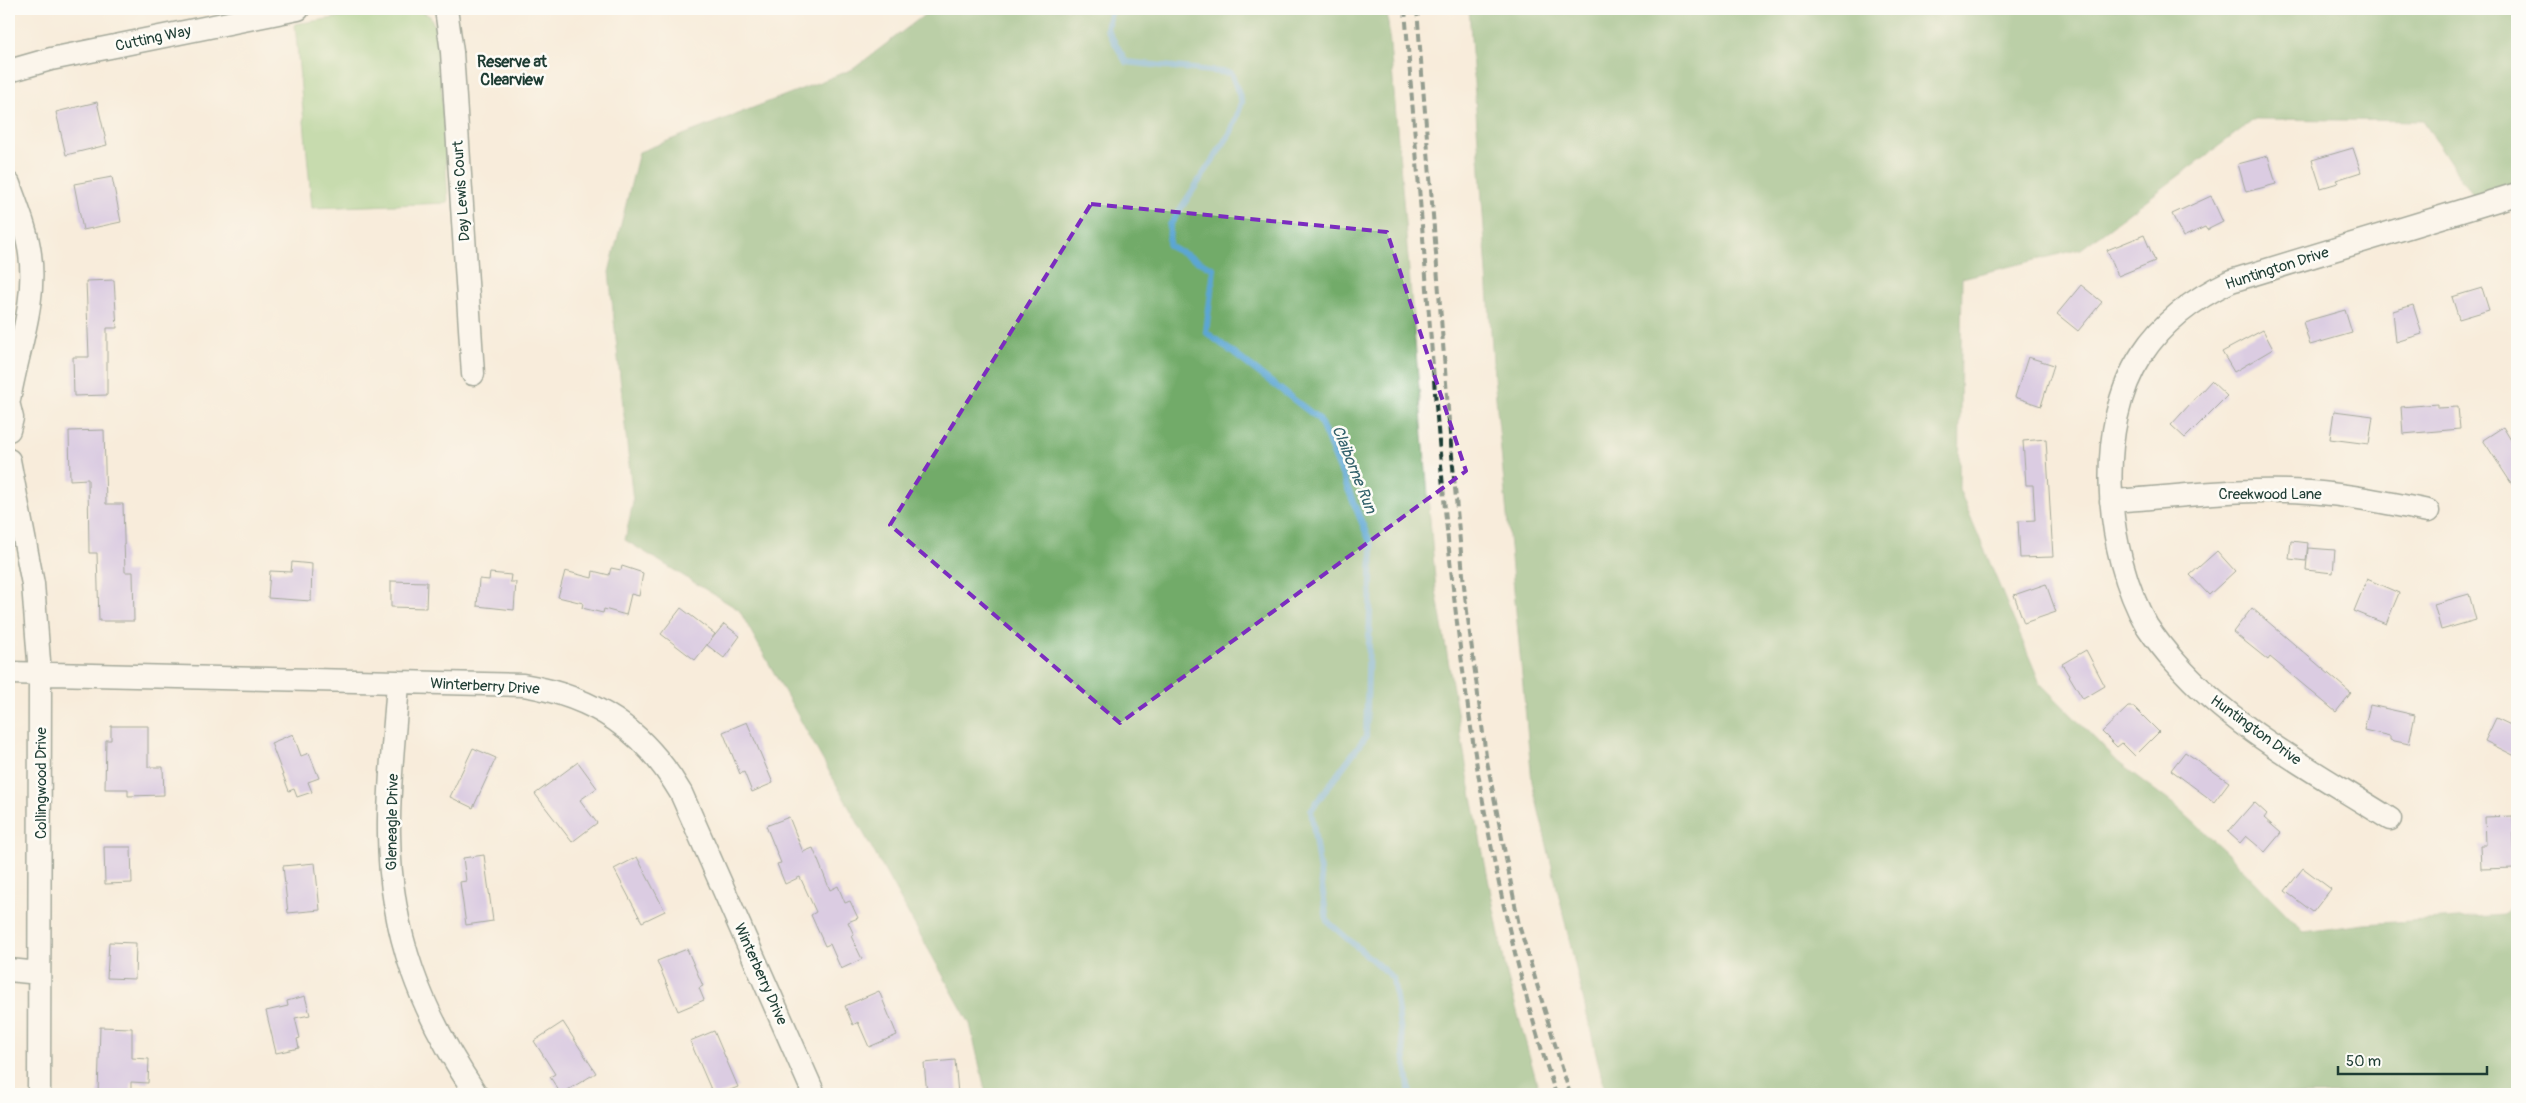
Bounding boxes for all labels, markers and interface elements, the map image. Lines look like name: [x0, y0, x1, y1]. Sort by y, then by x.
street label: Cutting Way: [114, 21, 193, 56]
district label: Reserve at Clearview: [477, 52, 547, 90]
street label: Day Lewis Court: [448, 139, 474, 242]
street label: Huntington Drive: [2223, 243, 2332, 294]
water label: Claiborne Run: [1327, 423, 1381, 517]
street label: Creekwood Lane: [2218, 485, 2322, 504]
street label: Winterberry Drive: [430, 674, 541, 699]
street label: Huntington Drive: [2207, 691, 2305, 770]
street label: Collingwood Drive: [32, 726, 51, 839]
street label: Gleneagle Drive: [382, 773, 403, 871]
street label: Winterberry Drive: [730, 920, 792, 1029]
scale bar: [2338, 1043, 2487, 1075]
text: 50 m: [2346, 1052, 2381, 1071]

